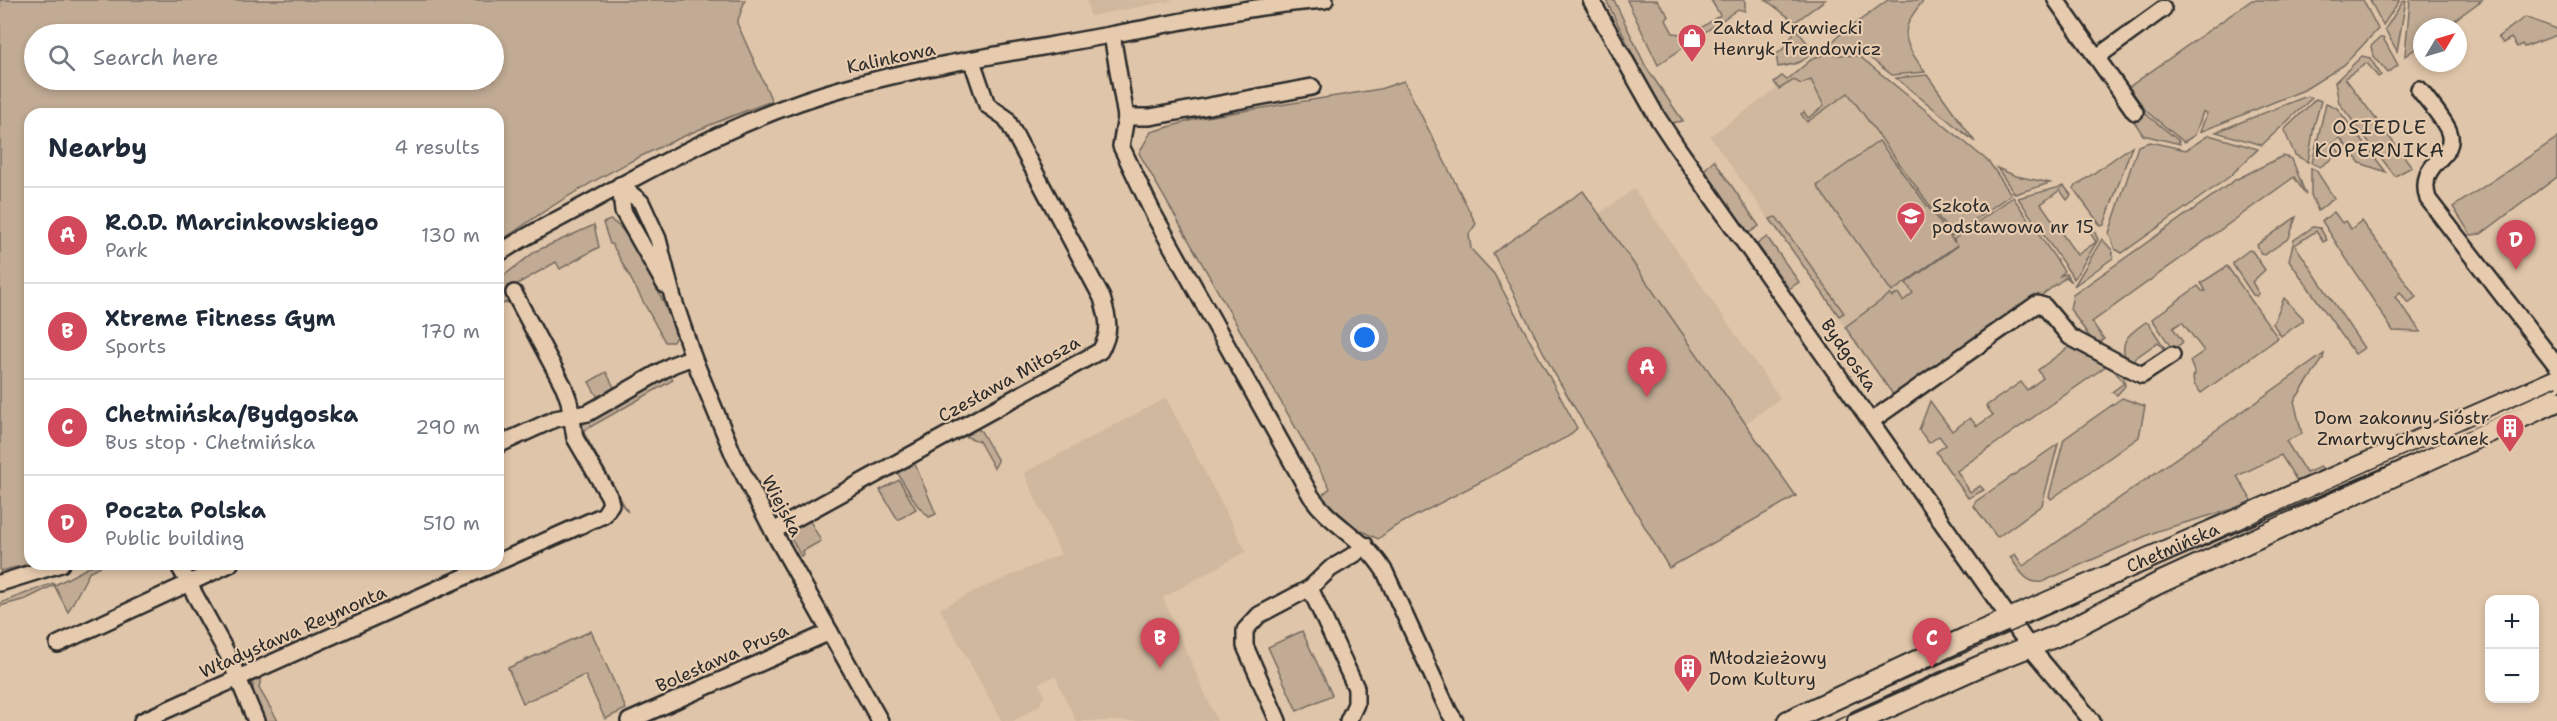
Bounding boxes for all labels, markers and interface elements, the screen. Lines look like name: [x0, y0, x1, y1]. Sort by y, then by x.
place label: Zakład Krawiecki Henryk Trendowicz: [1713, 16, 1882, 61]
north arrow: [2413, 18, 2467, 72]
shop icon: Zakład Krawiecki Henryk Trendowicz: [1676, 22, 1708, 64]
search box: [24, 24, 504, 90]
street label: Kalinkowa: [844, 37, 938, 79]
icon: search: [45, 41, 78, 74]
text: Search here: [93, 43, 219, 72]
district label: OSIEDLE KOPERNIKA: [2315, 114, 2445, 163]
text: Nearby: [48, 130, 147, 165]
text: 4 results: [394, 134, 480, 160]
place label: Szkoła podstawowa nr 15: [1932, 194, 2094, 239]
school or university icon: Szkoła podstawowa nr 15: [1895, 200, 1927, 242]
text: R.O.D. Marcinkowskiego: [105, 208, 378, 237]
pin: D: [2496, 220, 2536, 270]
text: A: [60, 222, 75, 248]
text: 130 m: [421, 222, 480, 248]
text: Park: [105, 237, 148, 263]
text: Xtreme Fitness Gym: [105, 304, 336, 333]
street label: Bydgoska: [1815, 314, 1883, 396]
text: B: [61, 318, 74, 344]
text: 170 m: [421, 318, 480, 344]
your location: [1350, 323, 1379, 352]
street label: Czesława Miłosza: [934, 330, 1084, 428]
text: Sports: [105, 333, 166, 359]
pin: A: [1628, 348, 1666, 397]
text: Chełmińska/Bydgoska: [105, 400, 358, 429]
place label: Dom zakonny Sióstr Zmartwychwstanek: [2314, 406, 2489, 451]
building icon: Dom zakonny Sióstr Zmartwychwstanek: [2494, 412, 2526, 454]
text: C: [61, 414, 74, 440]
text: 290 m: [415, 414, 480, 440]
text: Bus stop · Chełmińska: [105, 429, 315, 455]
street label: Wiejska: [756, 471, 808, 541]
text: Poczta Polska: [105, 496, 266, 525]
text: D: [60, 510, 75, 536]
text: 510 m: [423, 510, 480, 536]
street label: Chełmińska: [2123, 517, 2223, 579]
text: Public building: [105, 525, 244, 551]
street label: Władysława Reymonta: [196, 580, 390, 684]
map controls: [2485, 595, 2539, 703]
button: +: [2485, 595, 2539, 649]
street label: Bolesława Prusa: [652, 618, 792, 698]
pin: B: [1140, 618, 1180, 668]
pin: C: [1912, 618, 1952, 668]
place label: Młodzieżowy Dom Kultury: [1709, 646, 1827, 691]
button: −: [2485, 649, 2539, 703]
building icon: Młodzieżowy Dom Kultury: [1672, 652, 1704, 694]

